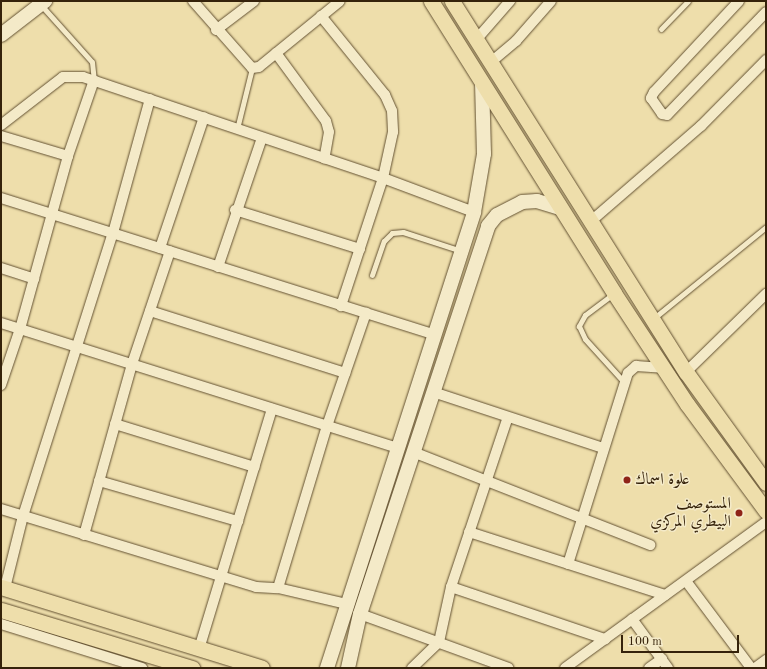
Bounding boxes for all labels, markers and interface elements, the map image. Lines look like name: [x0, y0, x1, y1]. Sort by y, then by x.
place label: علوة اسماك: [635, 470, 690, 490]
marker: علوة اسماك: [622, 475, 632, 485]
place label: المستوصف البيطري المركزي: [650, 494, 731, 532]
marker: المستوصف البيطري المركزي: [734, 508, 744, 518]
scale bar: [623, 627, 741, 653]
text: 100 m: [628, 636, 662, 648]

